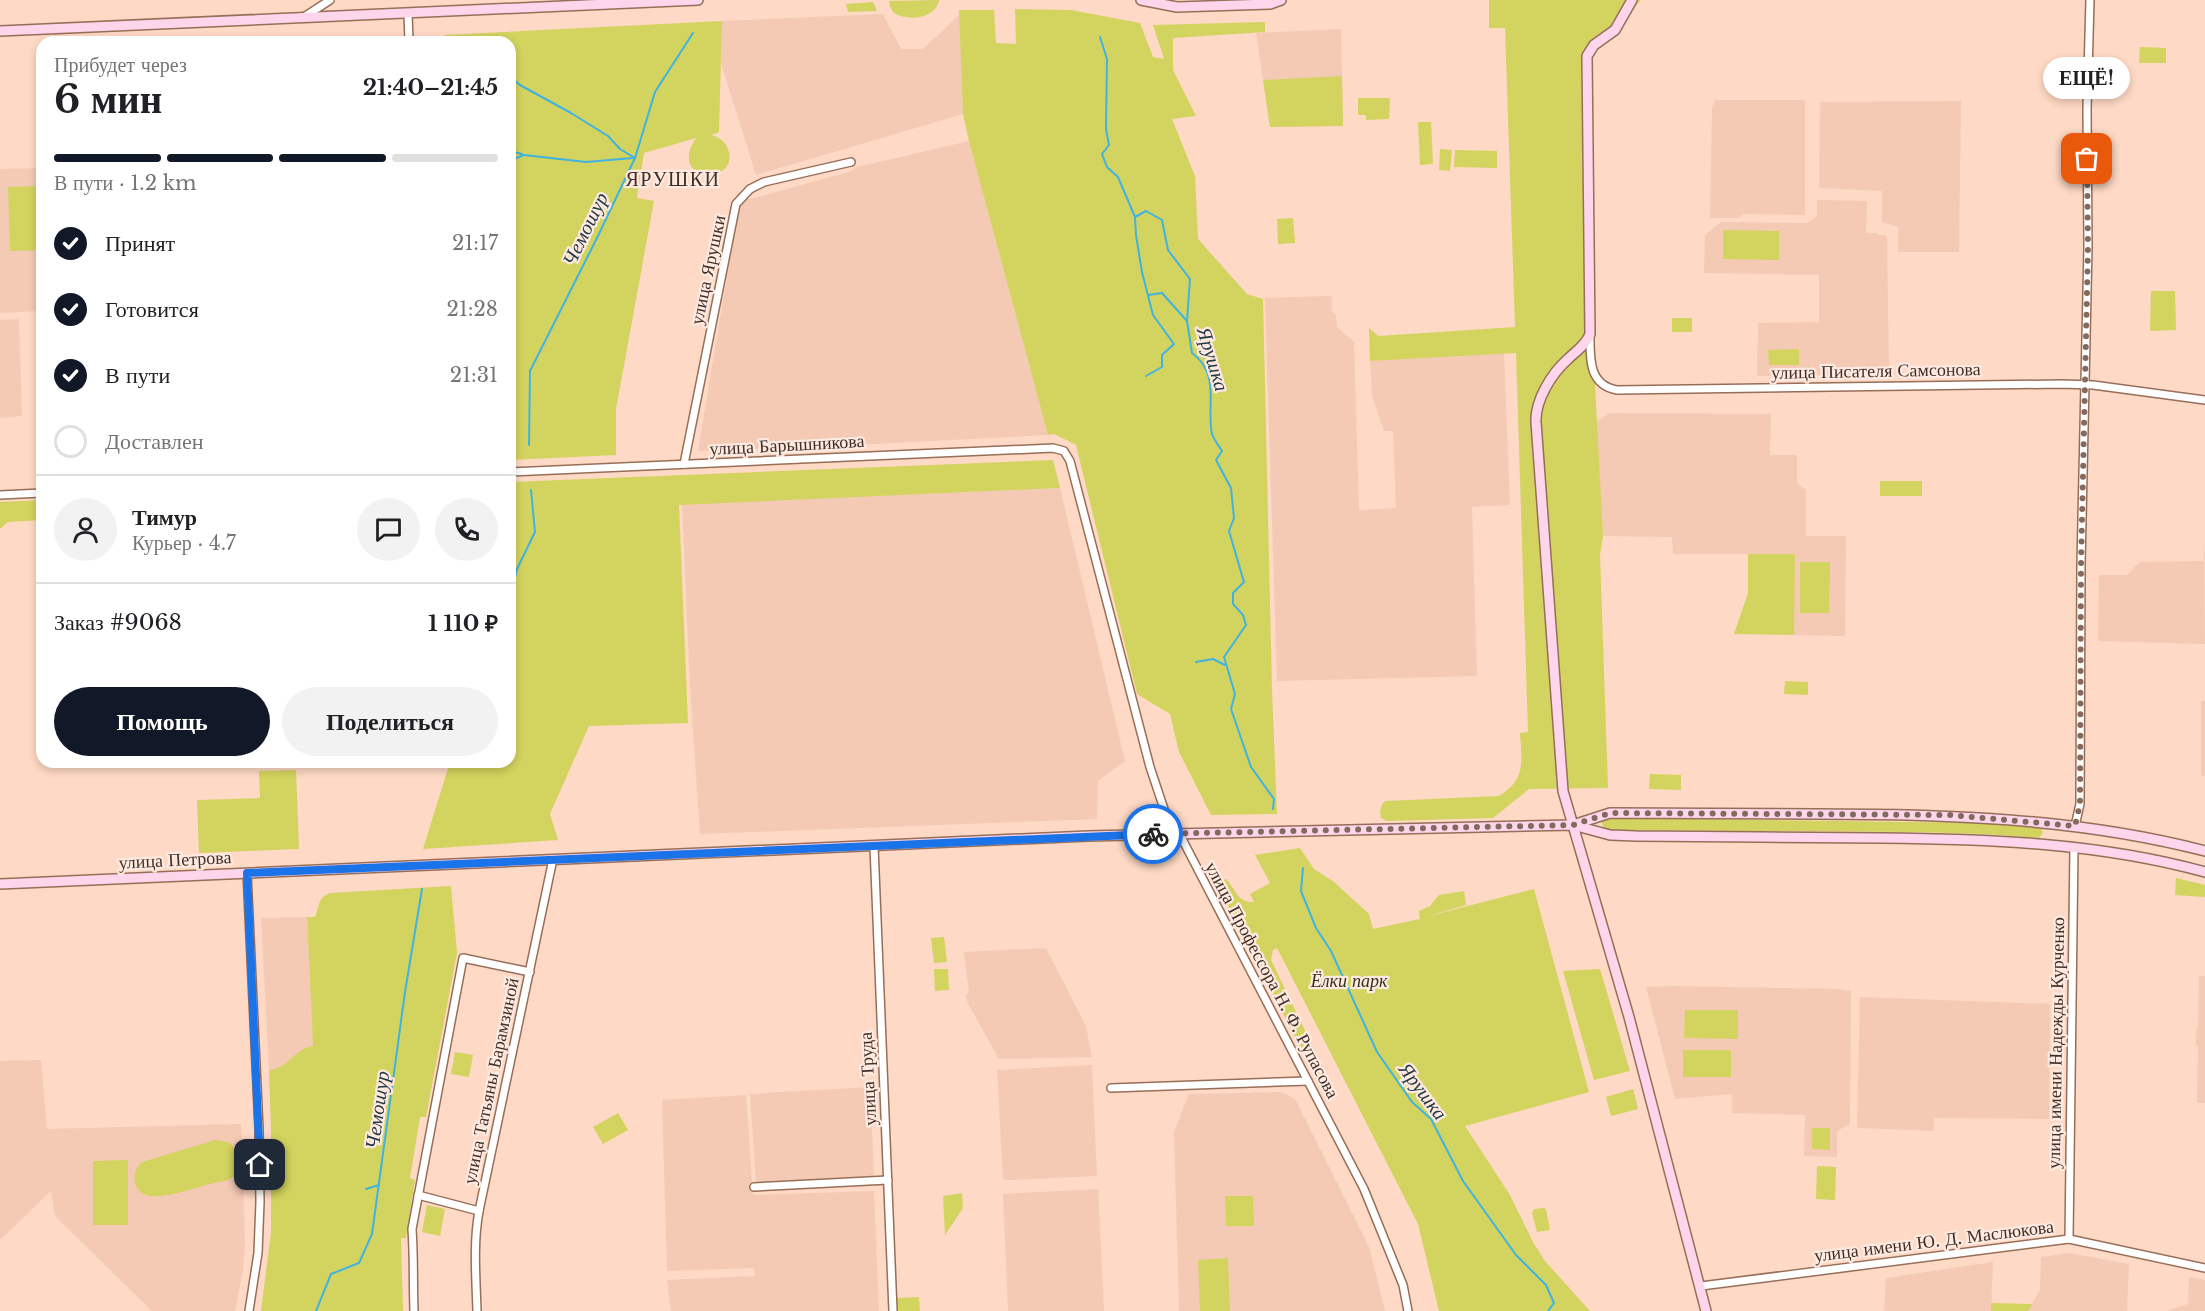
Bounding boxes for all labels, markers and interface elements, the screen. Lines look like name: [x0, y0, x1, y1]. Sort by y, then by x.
text: Прибудет через: [54, 53, 187, 77]
callout: ЕЩЁ!: [2044, 57, 2130, 99]
text: ЕЩЁ!: [2059, 66, 2114, 90]
text: 21:40–21:45: [363, 74, 498, 101]
text: 6 мин: [54, 75, 162, 124]
pin: [2061, 133, 2112, 184]
icon: bag: [2070, 142, 2103, 175]
district label: ЯРУШКИ: [625, 167, 721, 191]
text: В пути · 1.2 km: [54, 171, 196, 195]
water label: Чемошур: [557, 188, 613, 270]
street label: улица Ярушки: [686, 213, 730, 327]
icon: check: [54, 227, 87, 260]
text: Принят: [105, 230, 175, 257]
text: 21:17: [452, 231, 498, 255]
icon: check: [54, 293, 87, 326]
text: Готовится: [105, 296, 199, 323]
text: 21:28: [447, 297, 498, 321]
water label: Ярушка: [1192, 323, 1234, 394]
street label: улица Писателя Самсонова: [1771, 358, 1981, 384]
icon: check: [54, 359, 87, 392]
text: В пути: [105, 362, 170, 389]
text: 21:31: [450, 363, 498, 387]
text: Доставлен: [105, 428, 204, 455]
street label: улица Барышникова: [709, 430, 865, 460]
button: person: [54, 498, 117, 561]
button: chat: [357, 498, 420, 561]
button: phone: [435, 498, 498, 561]
text: Тимур: [132, 504, 197, 531]
text: Курьер · 4.7: [132, 531, 236, 555]
text: Заказ #9068: [54, 609, 182, 636]
text: 1 110 ₽: [428, 610, 498, 637]
button: Помощь: [54, 687, 270, 756]
button: Поделиться: [282, 687, 498, 756]
courier: [1123, 804, 1183, 864]
icon: bike: [1137, 818, 1170, 851]
street label: улица Петрова: [118, 846, 232, 874]
street label: улица Профессора Н. Ф. Рупасова: [1200, 858, 1344, 1102]
street label: улица имени Надежды Курченко: [2043, 917, 2069, 1169]
park label: Ёлки парк: [1310, 970, 1388, 992]
street label: улица Татьяны Барамзиной: [458, 975, 524, 1186]
street label: улица Труда: [855, 1032, 881, 1126]
water label: Ярушка: [1393, 1057, 1452, 1124]
water label: Чемошур: [360, 1069, 394, 1151]
pin: [234, 1139, 285, 1190]
icon: home: [243, 1148, 276, 1181]
street label: улица имени Ю. Д. Маслюкова: [1813, 1215, 2055, 1267]

